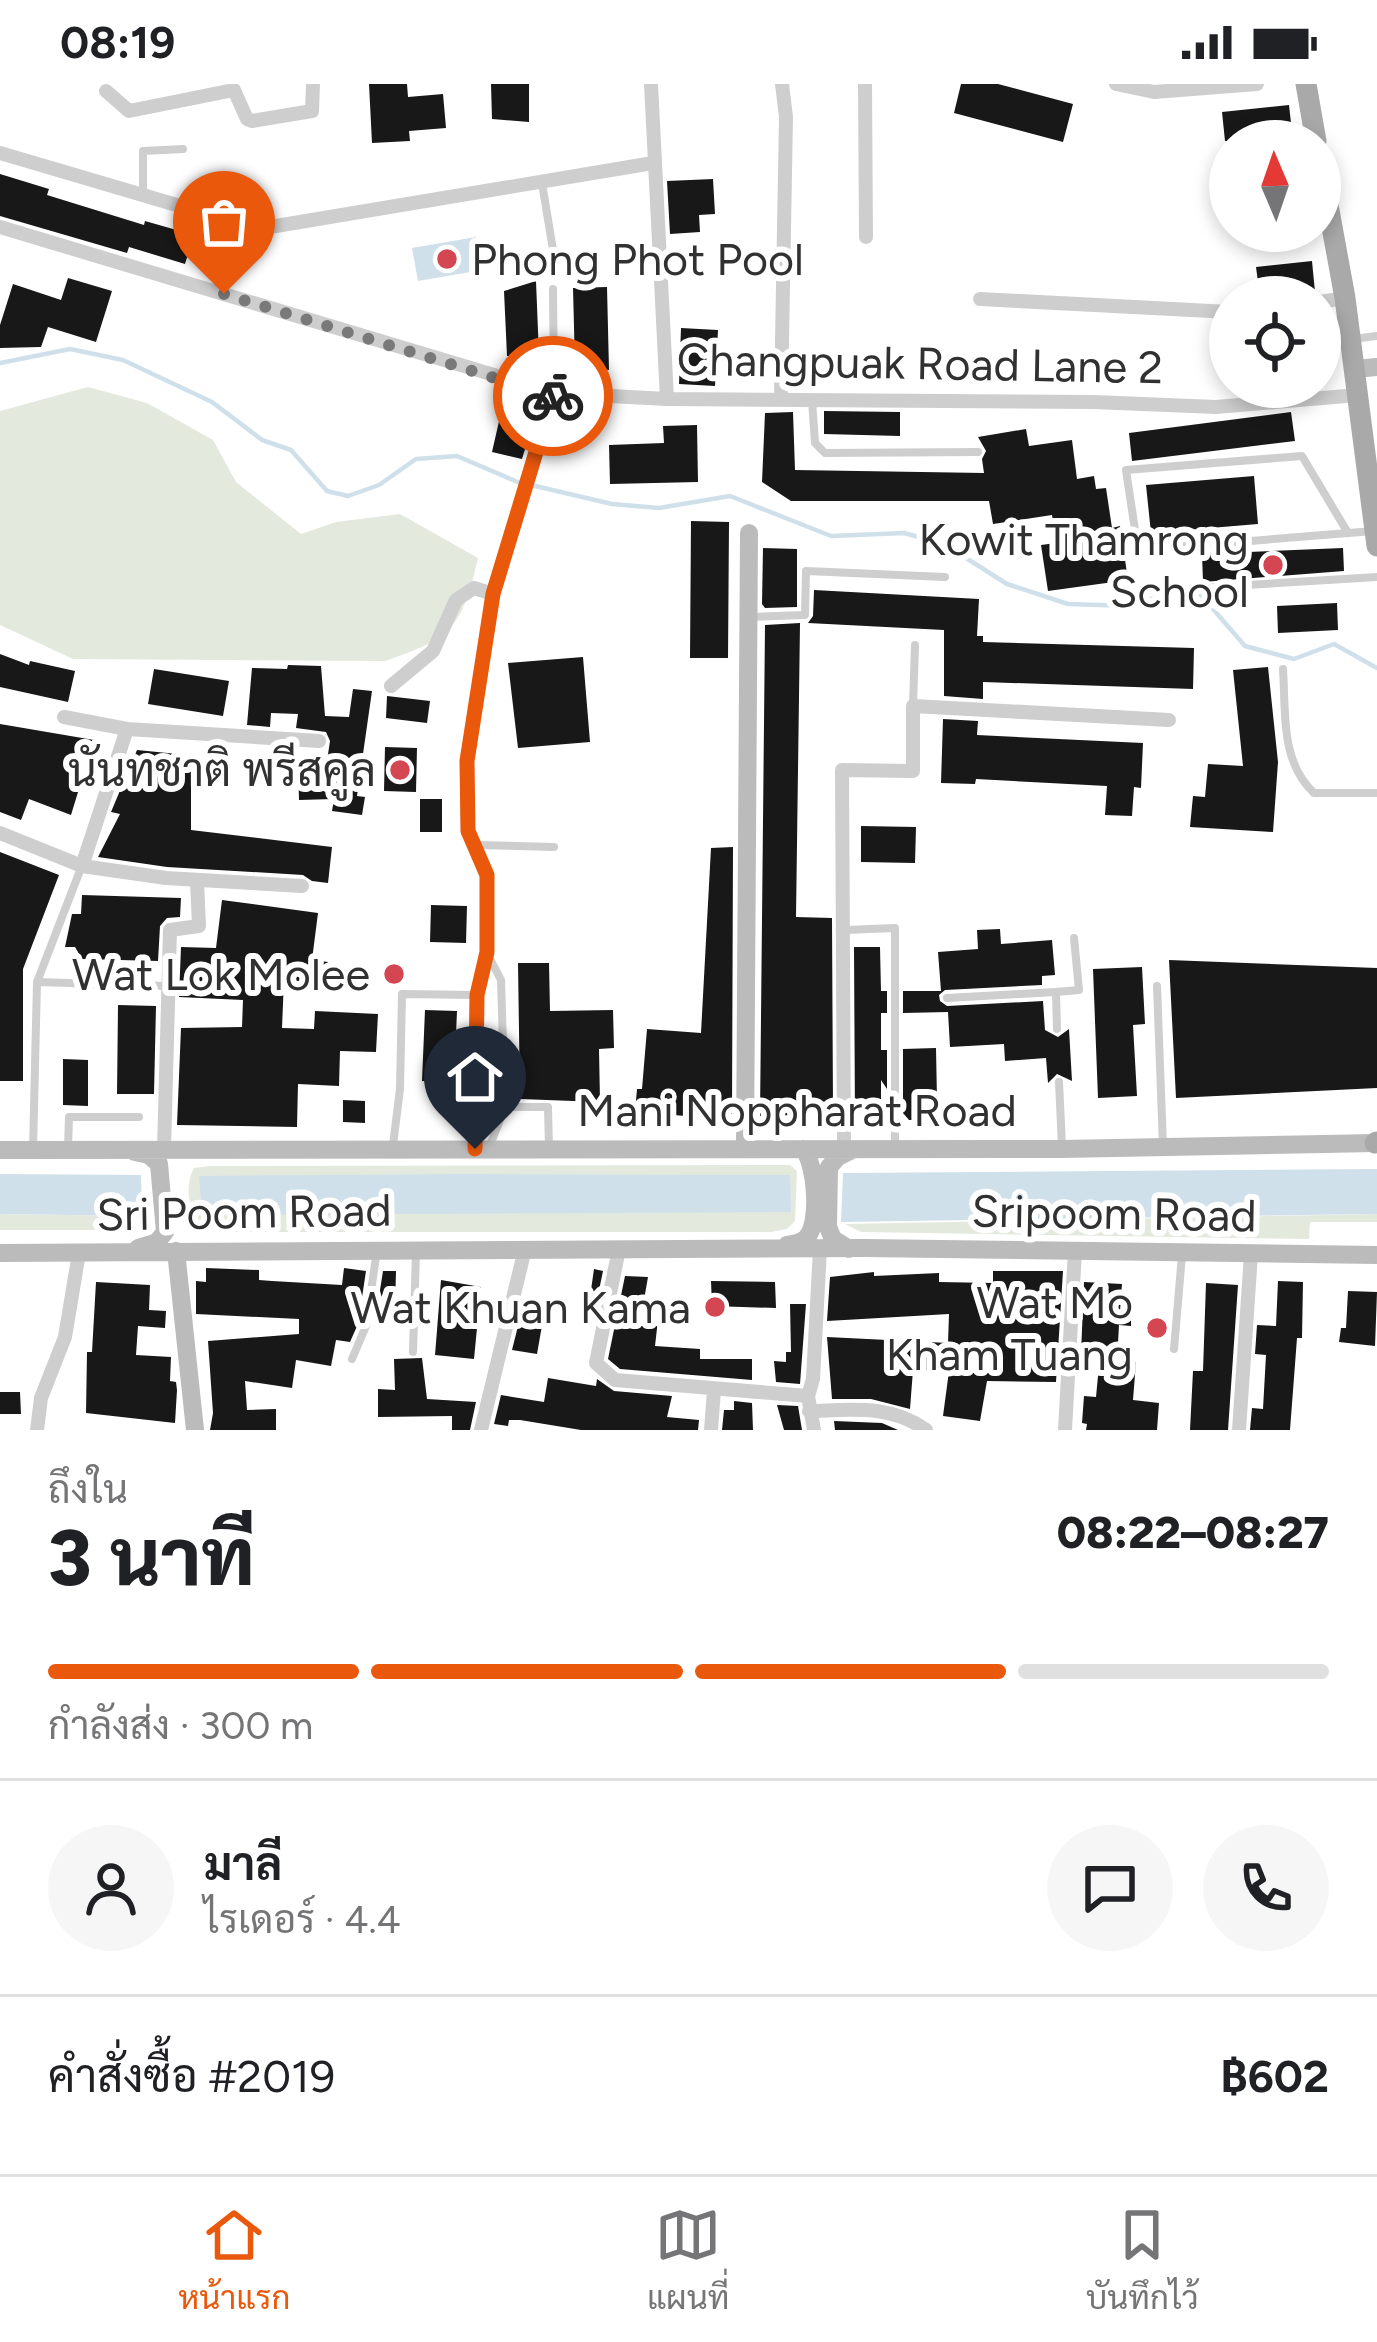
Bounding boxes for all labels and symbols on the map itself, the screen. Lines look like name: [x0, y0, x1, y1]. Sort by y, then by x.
north arrow: [1209, 120, 1341, 252]
pin: [173, 171, 275, 294]
place label: Phong Phot Pool: [471, 232, 804, 286]
marker: Phong Phot Pool: [434, 246, 460, 272]
street label: Changpuak Road Lane 2: [676, 332, 1164, 394]
courier: [493, 336, 613, 456]
place label: Kowit Thamrong School: [919, 512, 1249, 618]
marker: Kowit Thamrong School: [1260, 552, 1286, 578]
place label: นันทชาติ พรีสคูล: [68, 742, 376, 801]
marker: นันทชาติ พรีสคูล: [387, 757, 413, 783]
place label: Wat Lok Molee: [72, 947, 370, 1001]
marker: Wat Lok Molee: [381, 961, 407, 987]
pin: [424, 1026, 526, 1149]
street label: Mani Noppharat Road: [577, 1083, 1017, 1137]
street label: Sri Poom Road: [96, 1182, 392, 1242]
street label: Sripoom Road: [971, 1184, 1257, 1242]
place label: Wat Mo Kham Tuang: [886, 1275, 1133, 1381]
place label: Wat Khuan Kama: [350, 1280, 691, 1334]
marker: Wat Khuan Kama: [702, 1294, 728, 1320]
marker: Wat Mo Kham Tuang: [1144, 1315, 1170, 1341]

